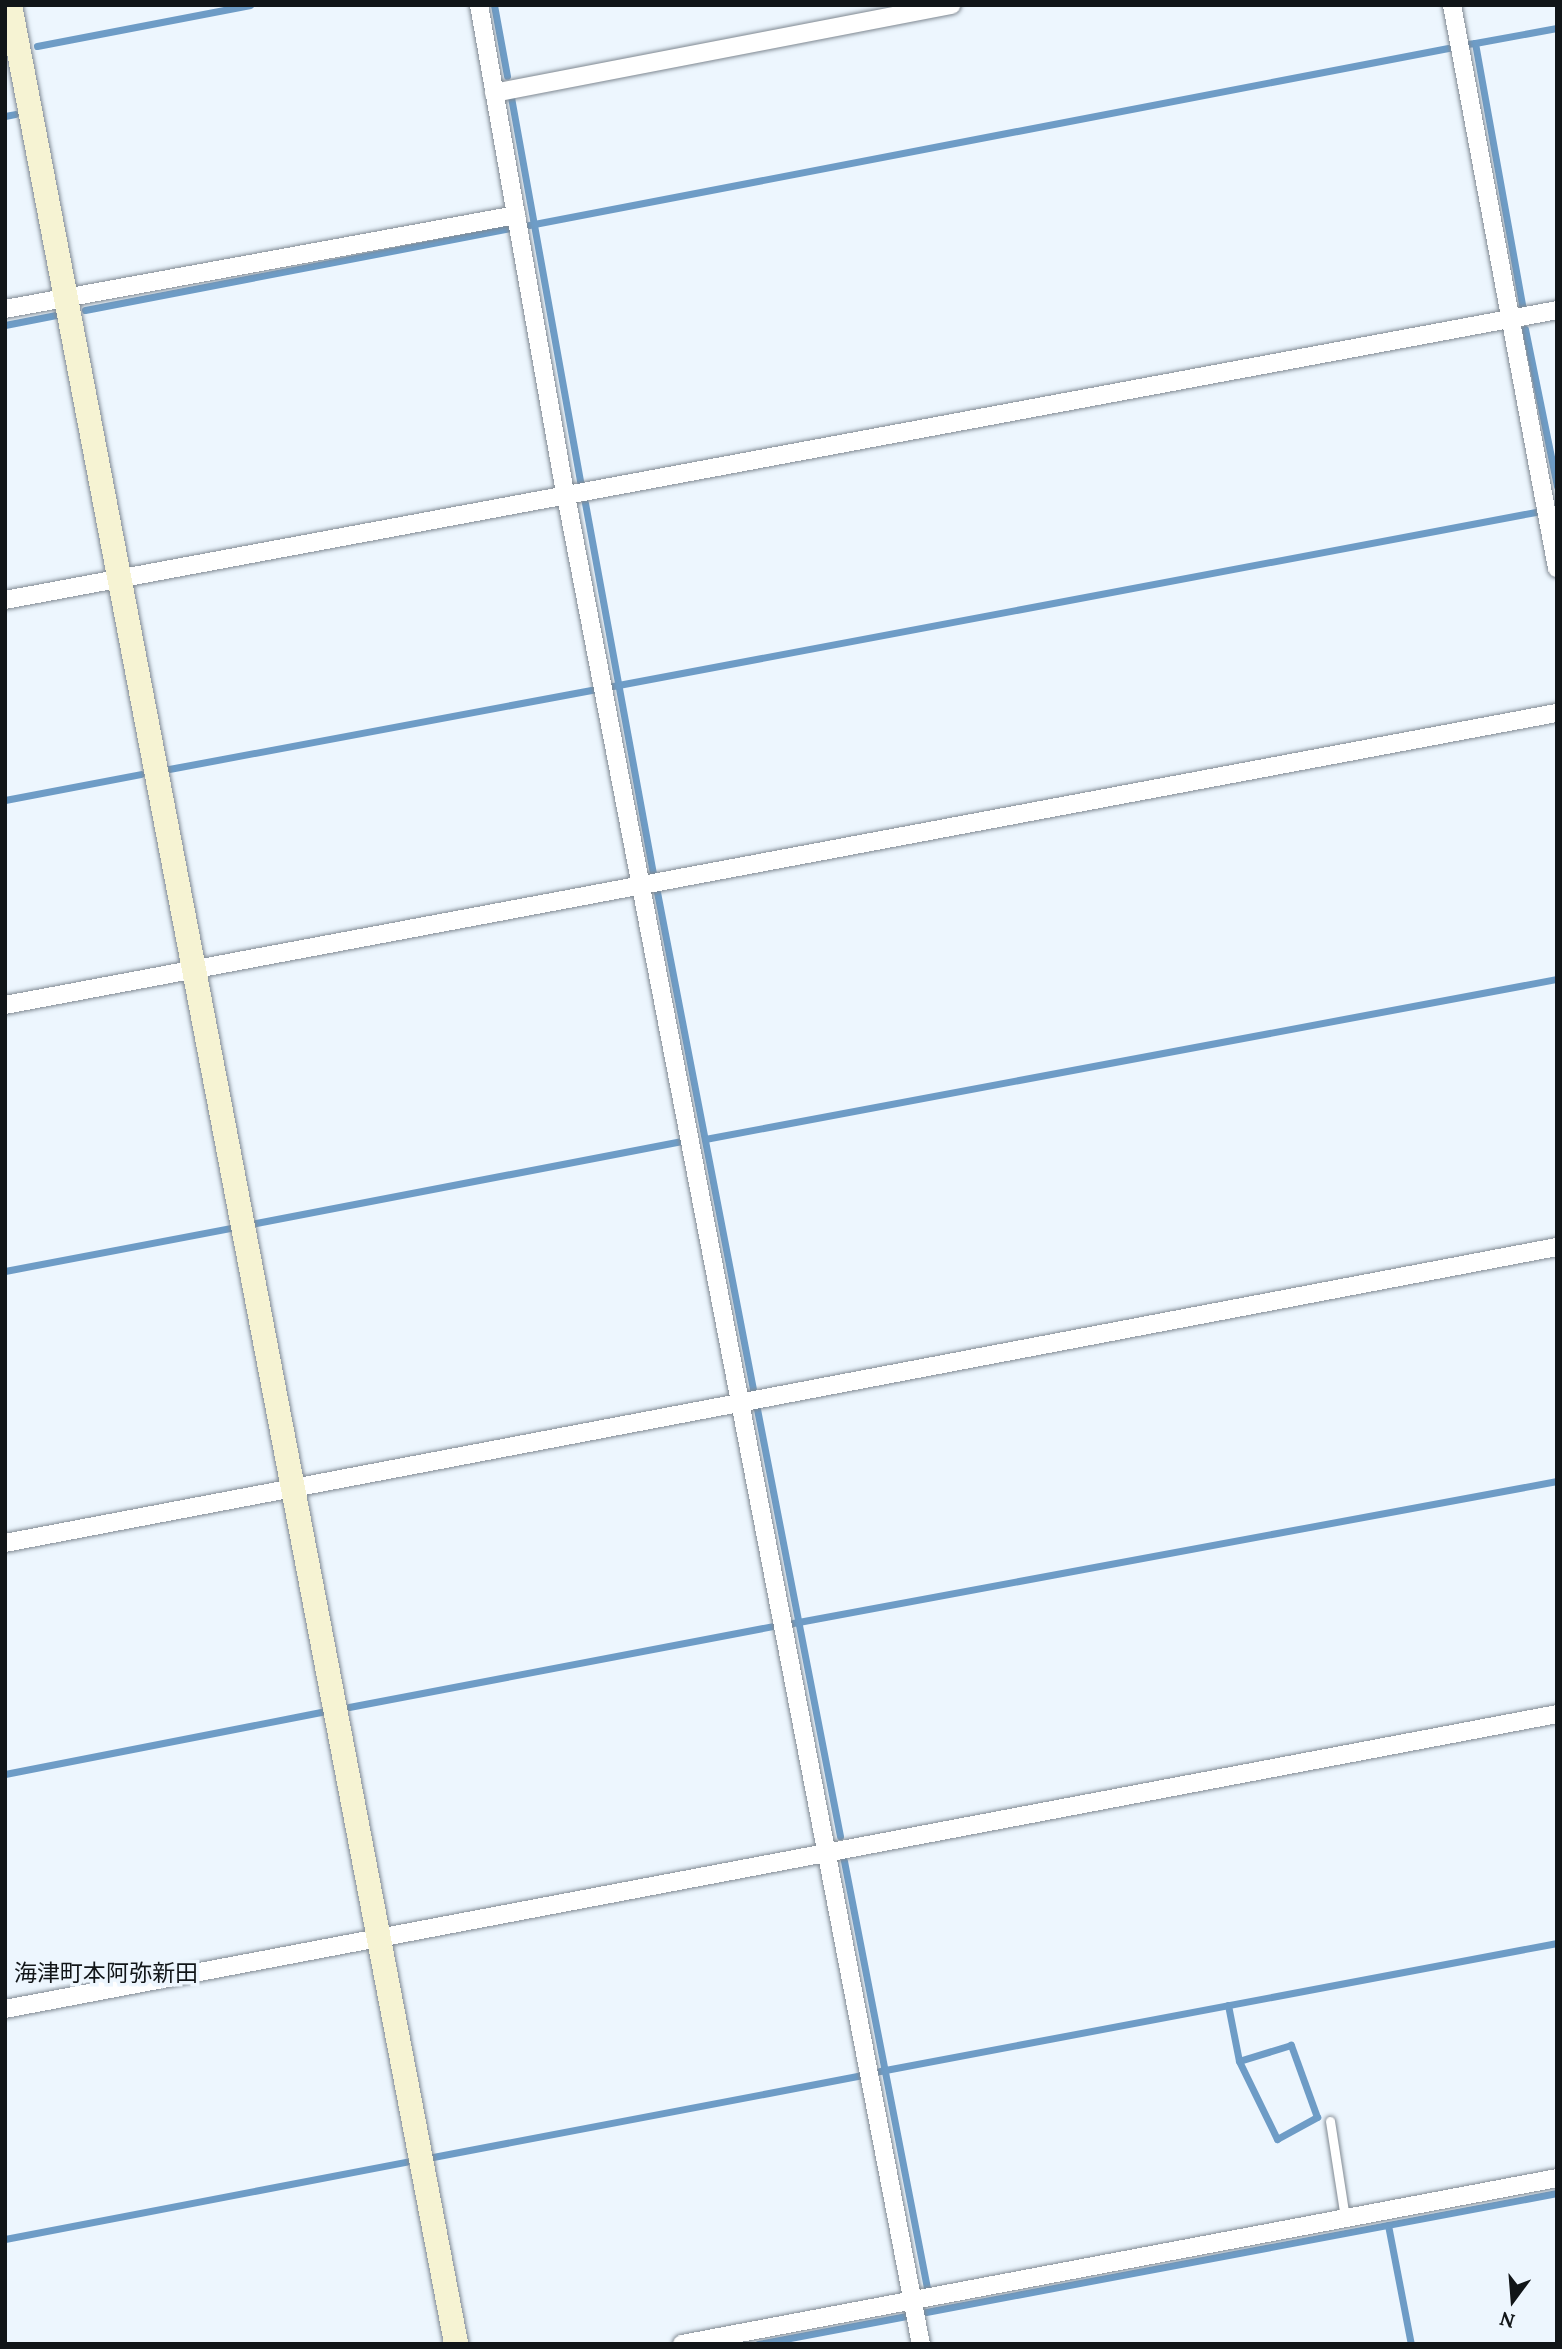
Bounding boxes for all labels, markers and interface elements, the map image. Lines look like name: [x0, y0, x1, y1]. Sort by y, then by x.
district label: 海津町本阿弥新田: [14, 1959, 198, 1987]
north arrow: [1478, 2265, 1548, 2335]
text: N: [1497, 2307, 1518, 2334]

